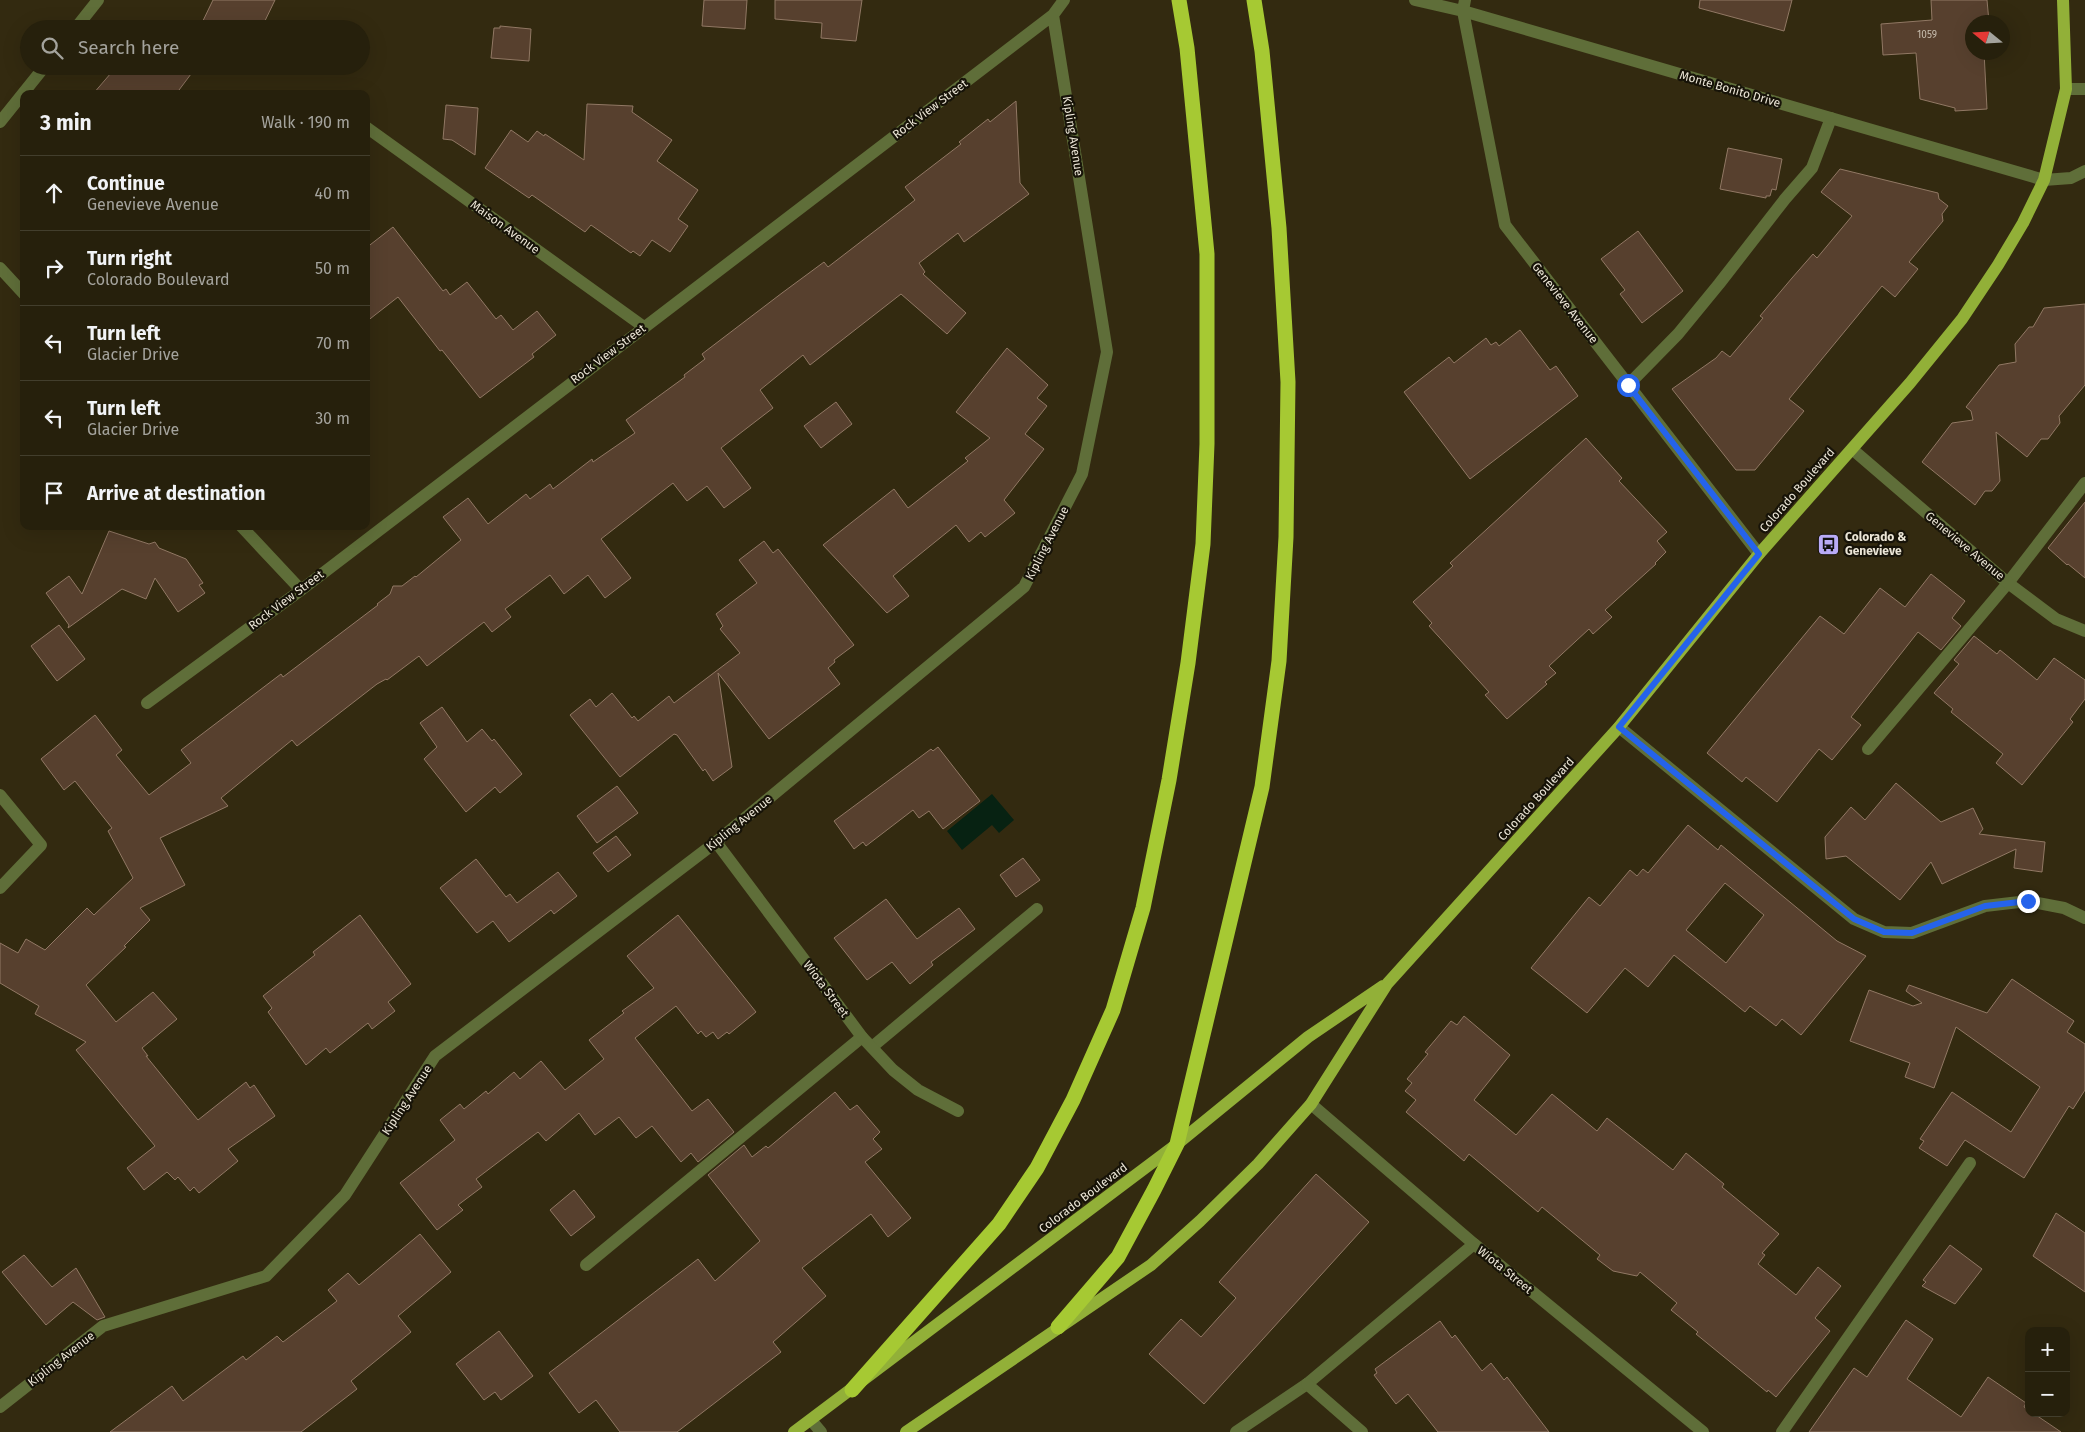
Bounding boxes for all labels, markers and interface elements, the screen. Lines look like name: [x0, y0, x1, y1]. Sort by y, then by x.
north arrow: [1965, 15, 2010, 60]
search box: [20, 20, 370, 75]
house number: 1059: [1917, 29, 1937, 41]
icon: search: [38, 34, 66, 62]
text: Search here: [78, 36, 179, 59]
street label: Monte Bonito Drive: [1678, 68, 1782, 110]
street label: Rock View Street: [890, 76, 971, 142]
street label: Kipling Avenue: [1060, 95, 1086, 177]
text: 3 min: [40, 110, 92, 136]
text: Walk · 190 m: [261, 113, 350, 132]
text: Continue: [87, 172, 165, 195]
icon: ahead: [40, 179, 68, 207]
text: 40 m: [315, 184, 350, 203]
text: Genevieve Avenue: [87, 195, 219, 214]
street label: Maison Avenue: [468, 197, 542, 257]
text: Turn right: [87, 247, 172, 270]
icon: right: [40, 254, 68, 282]
text: 50 m: [315, 259, 350, 278]
street label: Genevieve Avenue: [1529, 260, 1601, 346]
text: Colorado Boulevard: [87, 270, 230, 289]
street label: Rock View Street: [568, 321, 649, 387]
text: Turn left: [87, 322, 161, 345]
icon: left: [40, 329, 68, 357]
text: 70 m: [316, 334, 350, 353]
text: Glacier Drive: [87, 345, 179, 364]
route start: [1617, 374, 1640, 397]
text: Turn left: [87, 397, 161, 420]
icon: left: [40, 404, 68, 432]
text: 30 m: [315, 409, 350, 428]
text: Glacier Drive: [87, 420, 179, 439]
street label: Colorado Boulevard: [1757, 445, 1837, 535]
icon: arrive: [40, 479, 68, 507]
text: Arrive at destination: [87, 482, 266, 505]
street label: Kipling Avenue: [1022, 504, 1072, 582]
street label: Genevieve Avenue: [1923, 509, 2007, 583]
place label: Colorado & Genevieve: [1845, 530, 1906, 558]
bus stop icon: Colorado & Genevieve: [1817, 532, 1841, 556]
street label: Rock View Street: [246, 567, 327, 633]
street label: Colorado Boulevard: [1495, 755, 1577, 843]
street label: Kipling Avenue: [703, 792, 775, 854]
route end: [2017, 890, 2040, 913]
street label: Wiota Street: [800, 958, 852, 1020]
street label: Kipling Avenue: [379, 1062, 435, 1138]
street label: Colorado Boulevard: [1036, 1160, 1130, 1236]
street label: Wiota Street: [1475, 1244, 1536, 1297]
map controls: [2025, 1327, 2070, 1417]
button: +: [2025, 1327, 2070, 1372]
street label: Kipling Avenue: [25, 1329, 97, 1389]
button: −: [2025, 1372, 2070, 1417]

